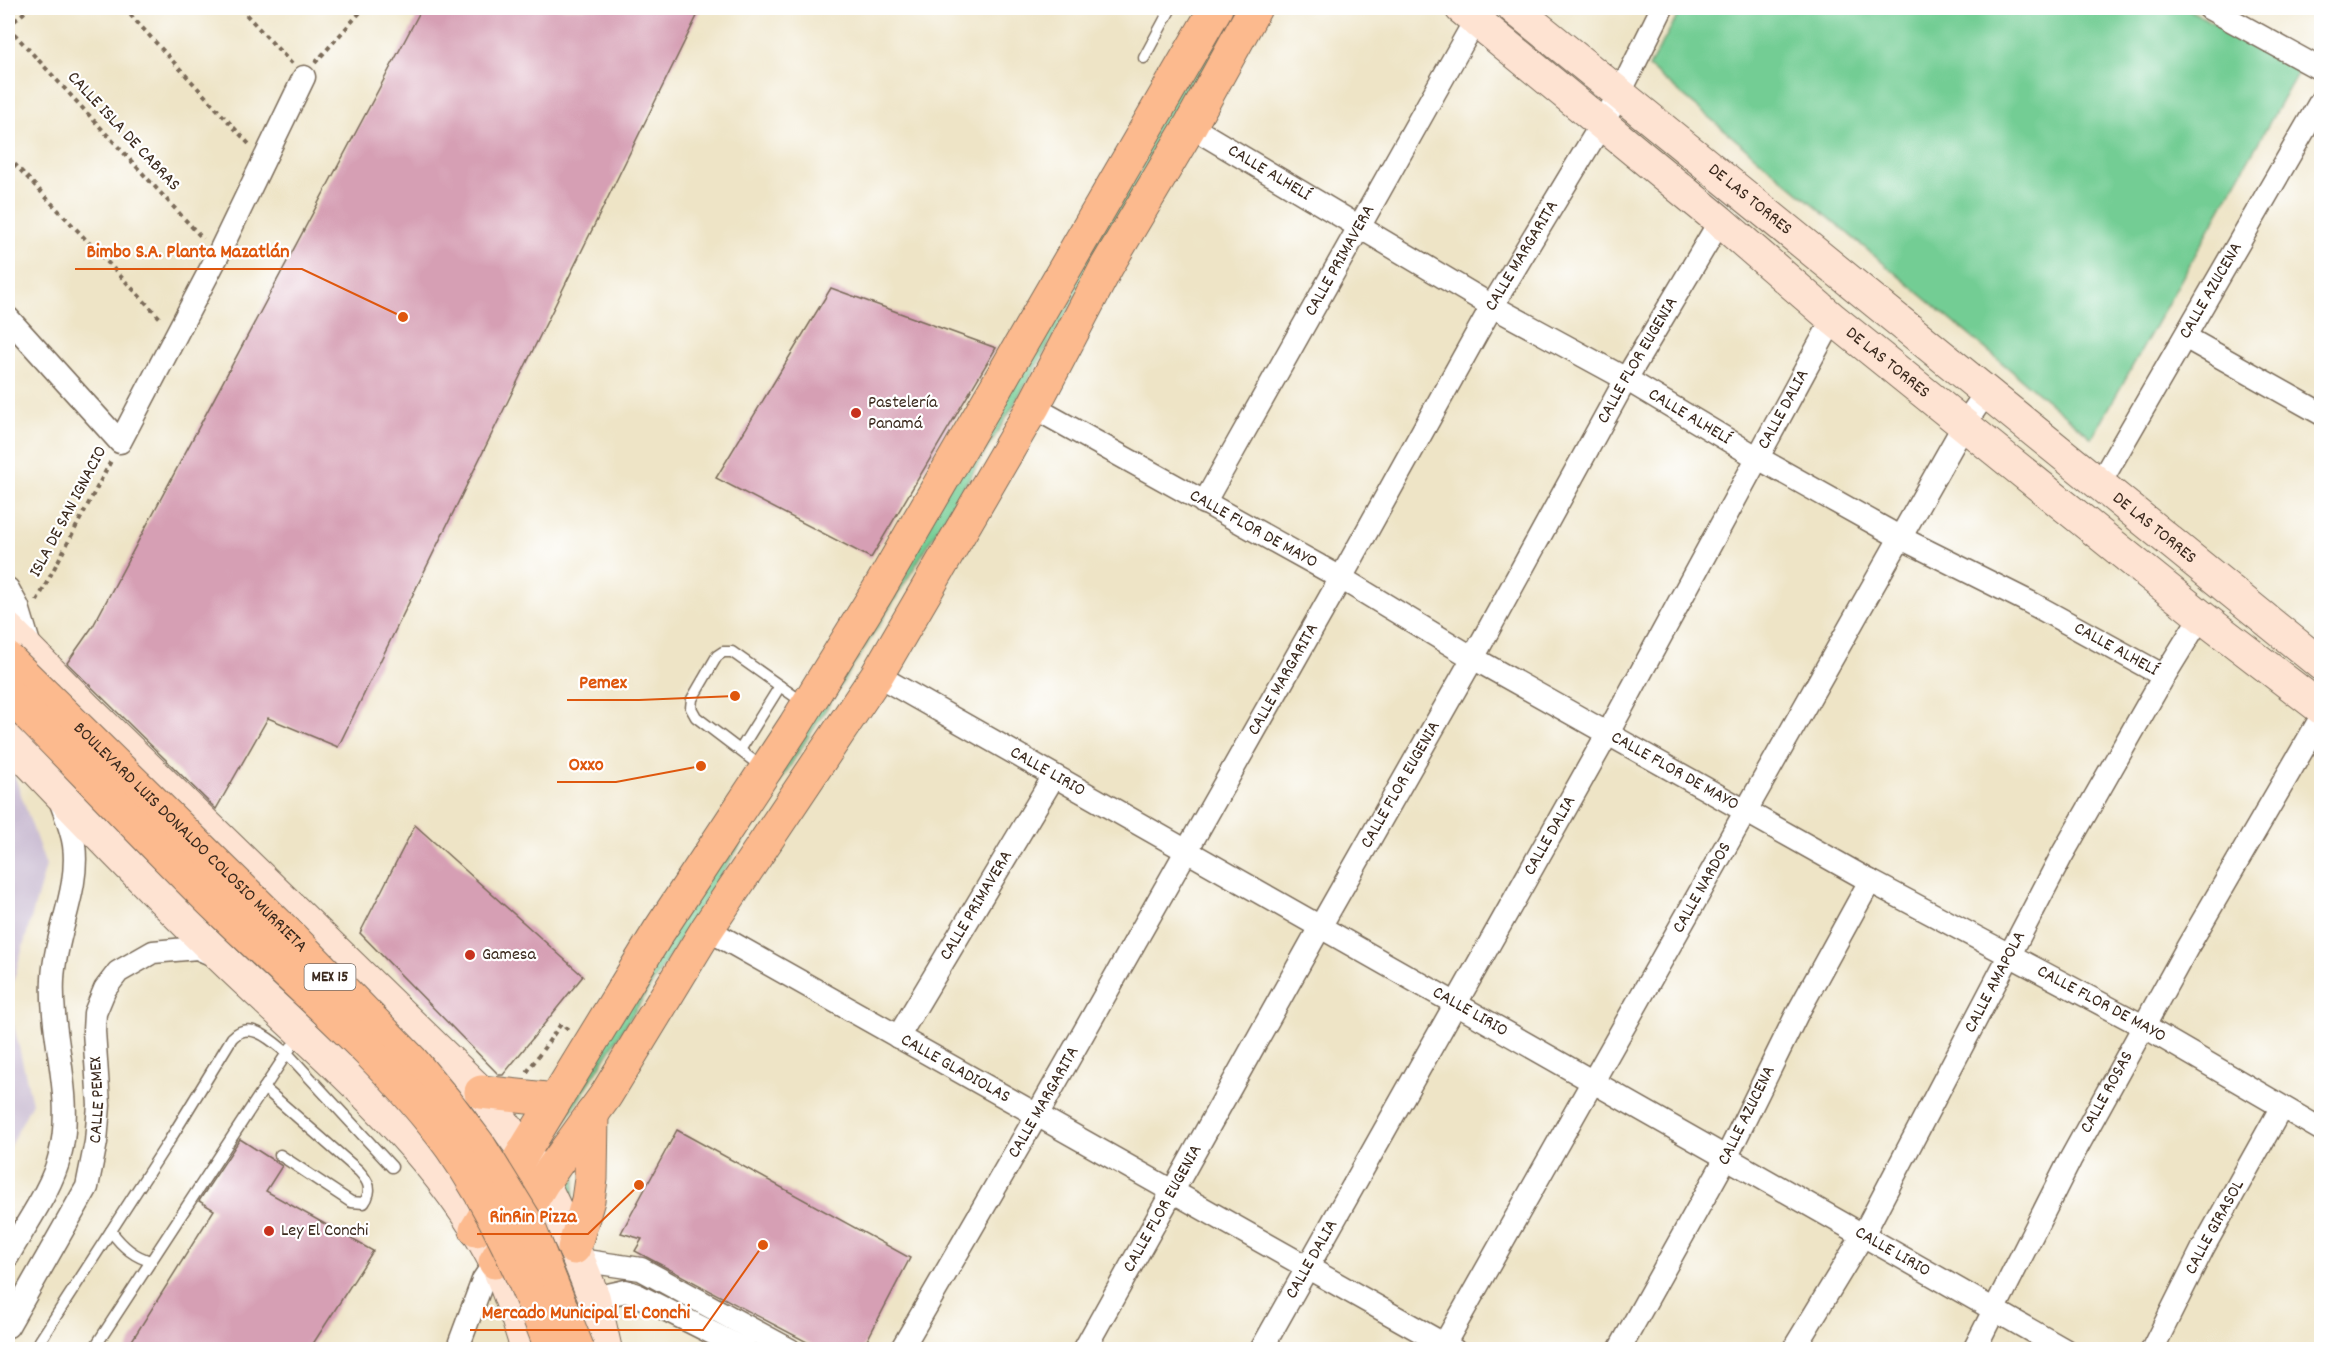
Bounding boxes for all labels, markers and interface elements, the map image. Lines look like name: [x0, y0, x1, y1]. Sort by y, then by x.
street label: CALLE ISLA DE CABRAS: [61, 66, 185, 198]
street label: CALLE ALHELÍ: [1223, 139, 1316, 208]
street label: DE LAS TORRES: [1702, 158, 1797, 242]
street label: CALLE MARGARITA: [1479, 196, 1565, 316]
street label: CALLE PRIMAVERA: [1299, 200, 1382, 321]
callout: Bimbo S.A. Planta Mazatlán: [75, 231, 302, 269]
street label: CALLE AZUCENA: [2173, 238, 2249, 344]
text: Bimbo S.A. Planta Mazatlán: [86, 239, 290, 267]
street label: CALLE FLOR EUGENIA: [1591, 292, 1685, 428]
street label: DE LAS TORRES: [1840, 321, 1935, 405]
street label: CALLE DALIA: [1752, 365, 1816, 454]
street label: CALLE ALHELÍ: [1643, 382, 1736, 452]
place label: Pastelería Panamá: [868, 391, 938, 437]
marker: Pastelería Panamá: [849, 406, 863, 420]
street label: ISLA DE SAN IGNACIO: [24, 442, 114, 582]
street label: CALLE FLOR DE MAYO: [1185, 484, 1322, 575]
street label: DE LAS TORRES: [2107, 487, 2202, 570]
street label: CALLE ALHELÍ: [2069, 616, 2163, 683]
street label: CALLE MARGARITA: [1242, 619, 1325, 740]
callout: Pemex: [567, 662, 639, 700]
text: Pemex: [579, 670, 627, 698]
street label: CALLE FLOR EUGENIA: [1355, 716, 1447, 853]
street label: BOULEVARD LUIS DONALDO COLOSIO MURRIETA: [67, 717, 313, 959]
street label: CALLE FLOR DE MAYO: [1606, 725, 1743, 817]
street label: CALLE LIRIO: [1005, 740, 1090, 803]
callout: Oxxo: [557, 744, 616, 782]
text: Oxxo: [568, 752, 604, 780]
street label: CALLE DALIA: [1518, 791, 1583, 880]
street label: CALLE NARDOS: [1667, 838, 1738, 938]
street label: CALLE PRIMAVERA: [934, 846, 1019, 965]
street label: CALLE AMAPOLA: [1958, 927, 2032, 1037]
place label: Gamesa: [482, 943, 536, 968]
marker: Gamesa: [463, 948, 477, 962]
street label: CALLE FLOR DE MAYO: [2032, 959, 2171, 1049]
road number: MEX 15: [304, 964, 356, 990]
street label: CALLE LIRIO: [1428, 980, 1512, 1043]
street label: CALLE GLADIOLAS: [896, 1028, 1015, 1110]
street label: CALLE MARGARITA: [1002, 1042, 1086, 1163]
street label: CALLE ROSAS: [2074, 1047, 2140, 1138]
street label: CALLE PEMEX: [83, 1056, 112, 1144]
street label: CALLE AZUCENA: [1712, 1062, 1782, 1170]
street label: CALLE FLOR EUGENIA: [1117, 1140, 1209, 1277]
street label: CALLE GIRASOL: [2179, 1175, 2251, 1279]
callout: RinRin Pizza: [477, 1196, 588, 1234]
text: RinRin Pizza: [489, 1204, 577, 1232]
street label: CALLE DALIA: [1280, 1215, 1344, 1304]
place label: Ley El Conchi: [281, 1219, 368, 1244]
street label: CALLE LIRIO: [1850, 1221, 1935, 1283]
marker: Ley El Conchi: [262, 1224, 276, 1238]
callout: Mercado Municipal El Conchi: [470, 1292, 703, 1330]
text: Mercado Municipal El Conchi: [482, 1300, 691, 1328]

